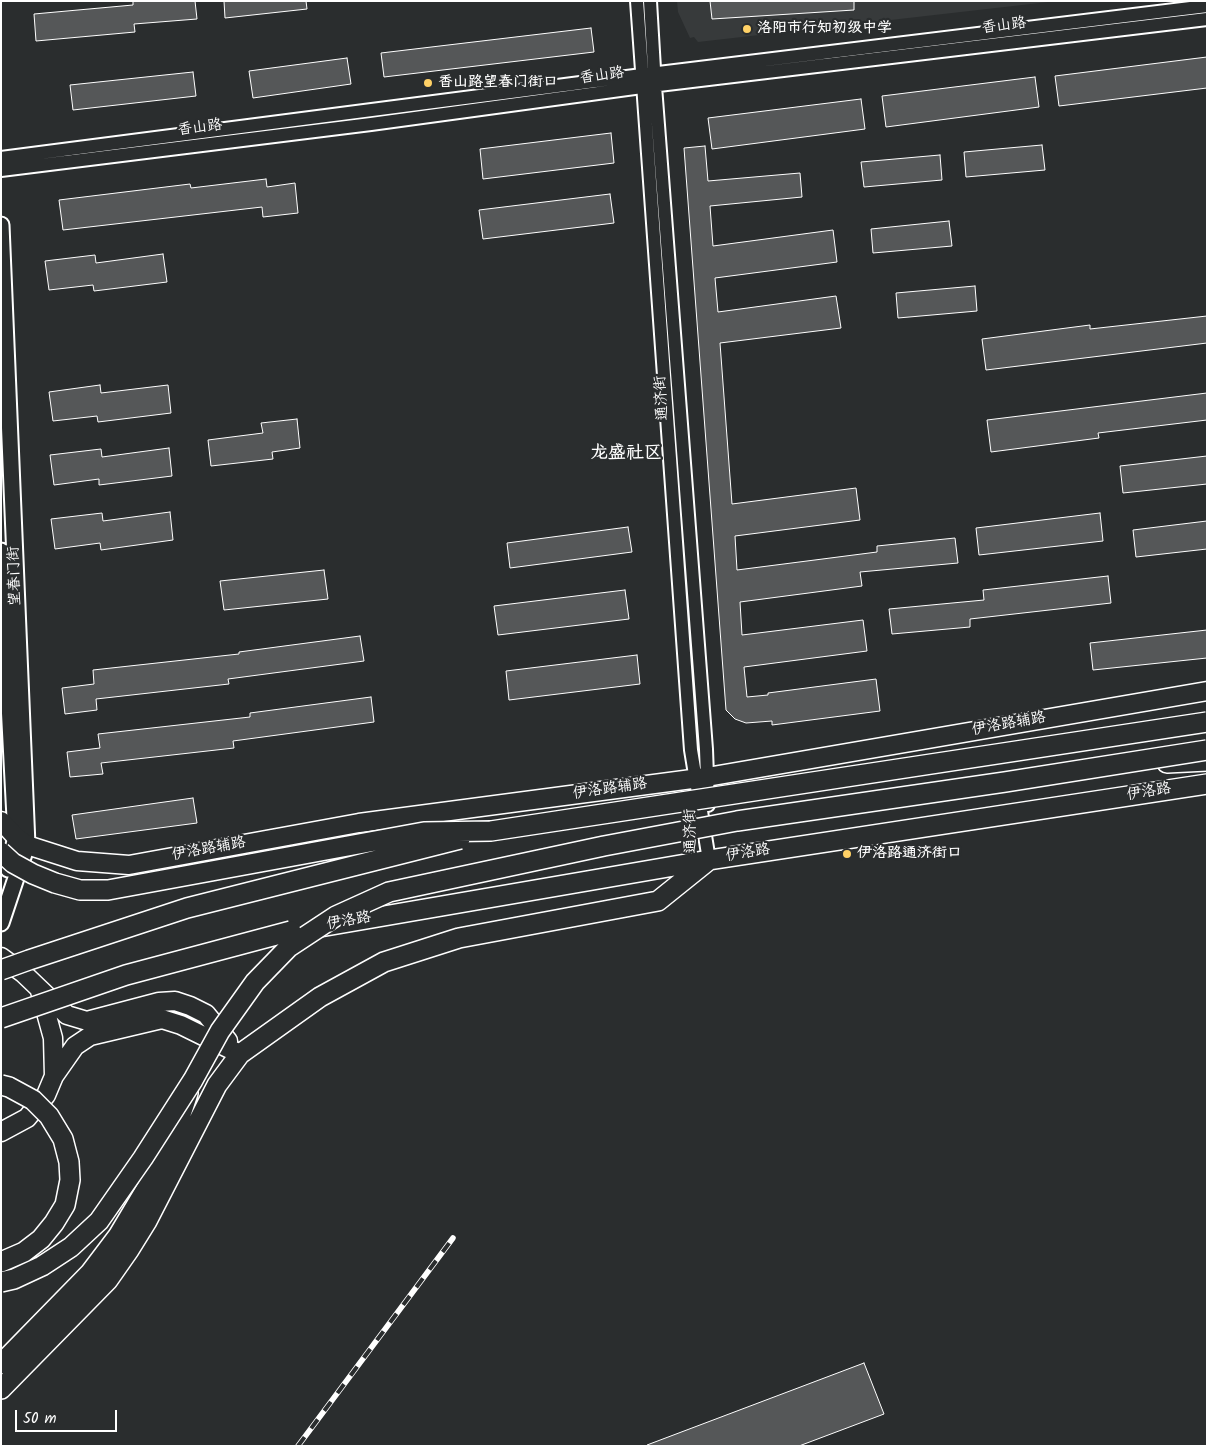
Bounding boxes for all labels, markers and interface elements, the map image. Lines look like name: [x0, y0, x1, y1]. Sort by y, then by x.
street label: 香山路: [981, 15, 1027, 39]
place label: 洛阳市行知初级中学: [757, 20, 892, 38]
marker: 洛阳市行知初级中学: [741, 23, 753, 35]
street label: 香山路: [578, 65, 626, 89]
place label: 香山路望春门街口: [438, 74, 558, 92]
marker: 香山路望春门街口: [422, 77, 434, 89]
street label: 香山路: [177, 117, 223, 141]
street label: 通济街: [652, 375, 674, 421]
district label: 龙盛社区: [590, 444, 662, 466]
street label: 望春门街: [6, 546, 26, 606]
street label: 伊洛路辅路: [971, 710, 1047, 740]
street label: 伊洛路辅路: [572, 776, 648, 804]
street label: 伊洛路: [1125, 781, 1173, 805]
street label: 通济街: [683, 808, 701, 854]
street label: 伊洛路辅路: [171, 835, 247, 865]
street label: 伊洛路: [724, 842, 772, 866]
place label: 伊洛路通济街口: [857, 845, 962, 863]
marker: 伊洛路通济街口: [841, 848, 853, 860]
street label: 伊洛路: [325, 909, 373, 935]
scale bar: [18, 1400, 120, 1432]
text: 50 m: [23, 1407, 57, 1431]

